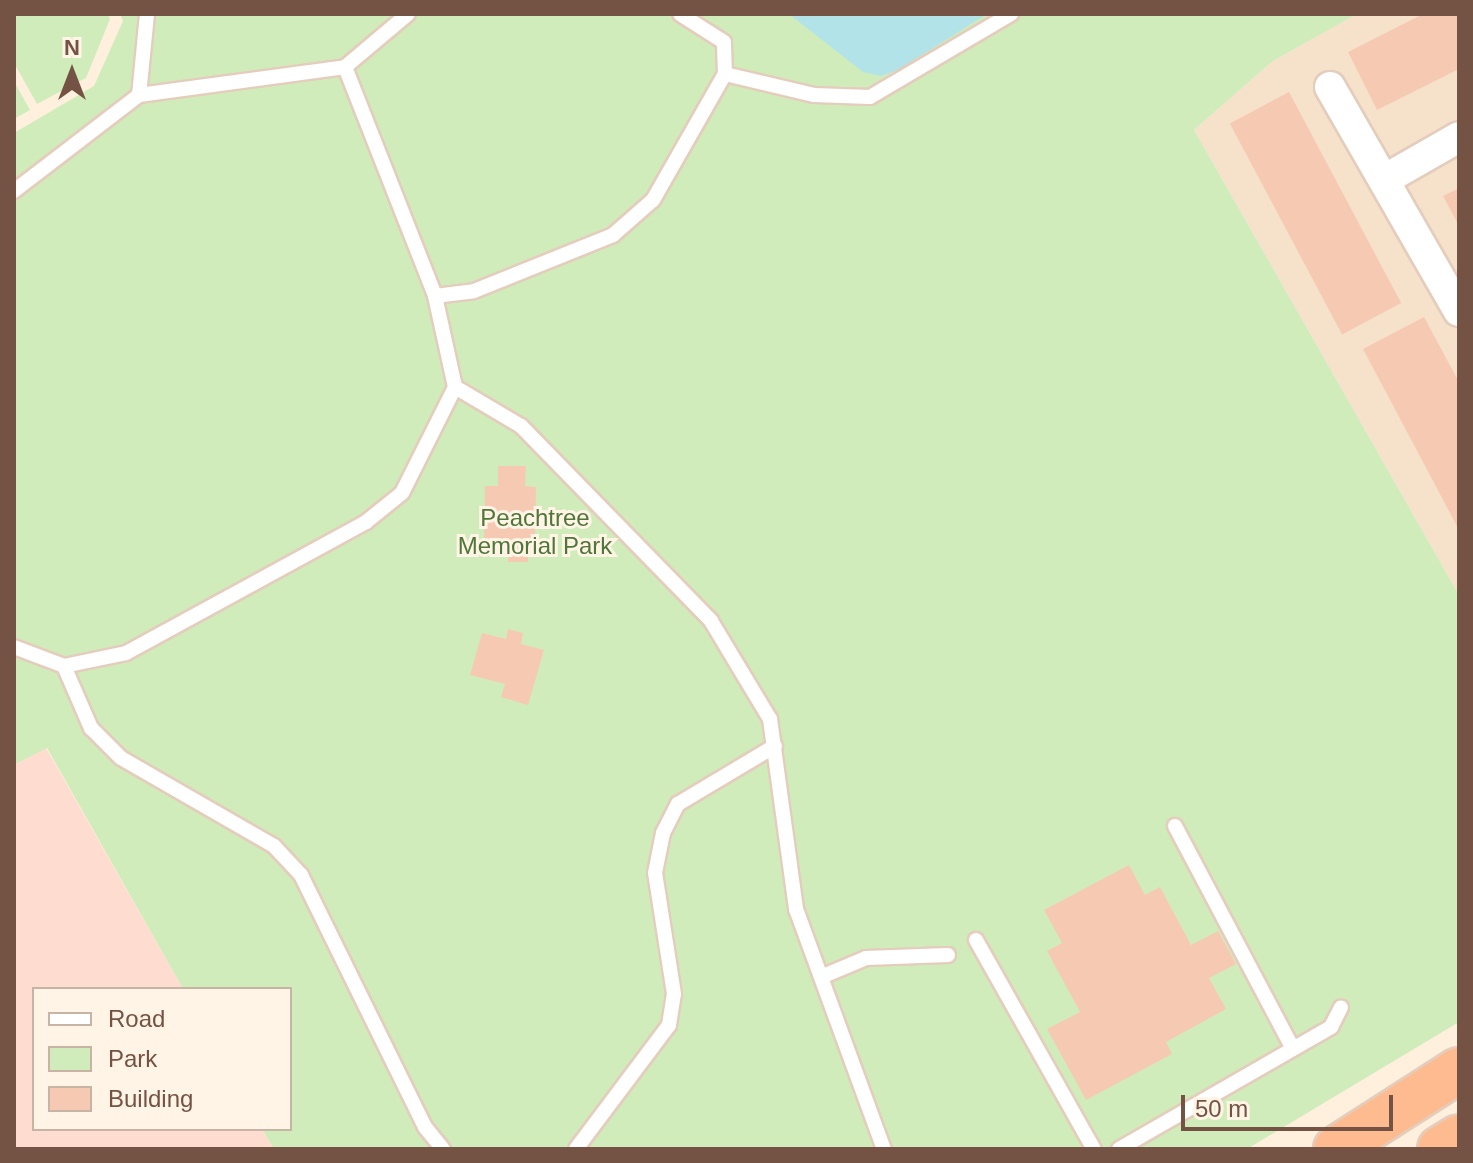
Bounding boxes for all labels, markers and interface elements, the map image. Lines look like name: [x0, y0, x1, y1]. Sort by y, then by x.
north arrow: [32, 32, 112, 112]
text: N: [64, 35, 80, 60]
park label: Peachtree Memorial Park: [458, 504, 612, 560]
legend: [32, 987, 292, 1131]
text: Road: [108, 1005, 165, 1032]
text: Park: [108, 1045, 157, 1072]
scale bar: [1185, 1079, 1397, 1129]
text: Building: [108, 1085, 193, 1112]
text: 50 m: [1195, 1095, 1248, 1122]

